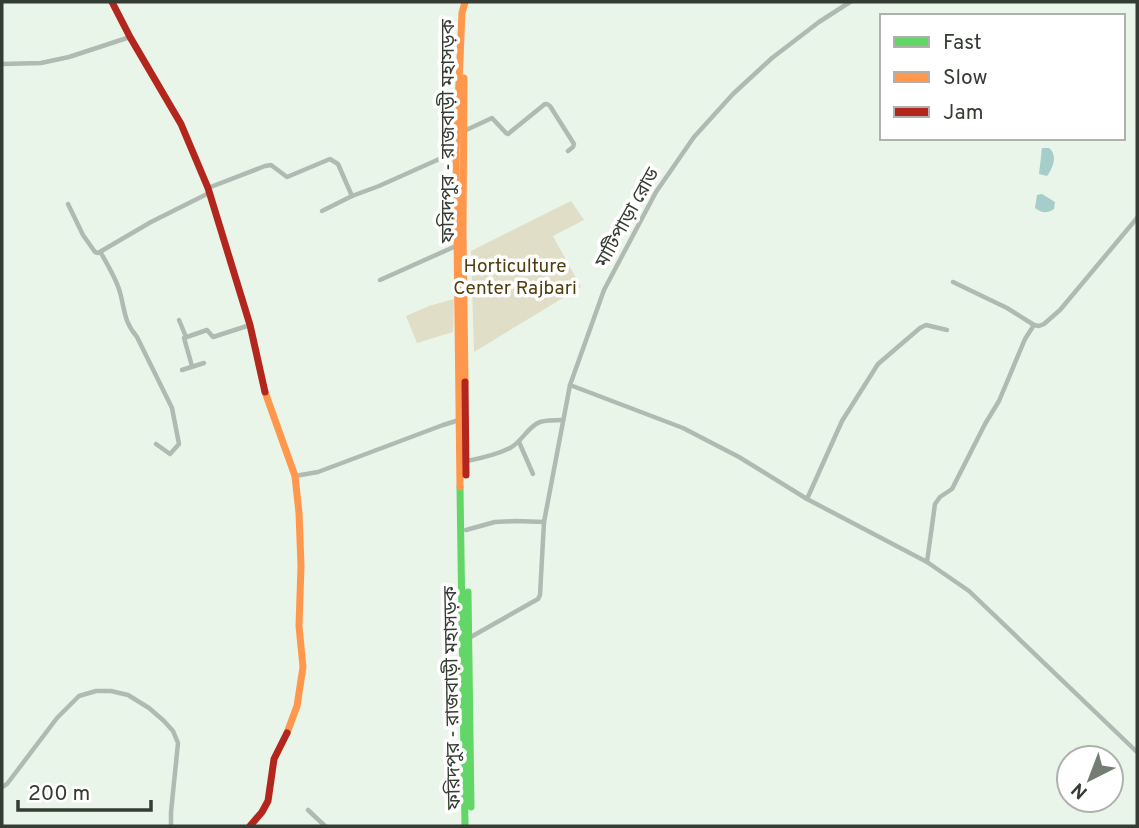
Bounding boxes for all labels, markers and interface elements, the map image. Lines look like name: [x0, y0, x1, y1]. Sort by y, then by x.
legend: [880, 14, 1125, 140]
street label: ফরিদপুর - রাজবাড়ী মহাসড়ক: [436, 18, 461, 244]
text: Fast: [943, 30, 982, 57]
text: Slow: [943, 65, 988, 92]
text: Jam: [943, 100, 984, 127]
street label: মাটিপাড়া রোড: [589, 163, 666, 273]
park label: Horticulture Center Rajbari: [453, 255, 577, 301]
street label: ফরিদপুর - রাজবাড়ী মহাসড়ক: [438, 585, 467, 811]
north arrow: [1055, 744, 1125, 814]
scale bar: [18, 768, 150, 812]
text: N: [1067, 777, 1093, 804]
text: 200 m: [28, 781, 90, 808]

